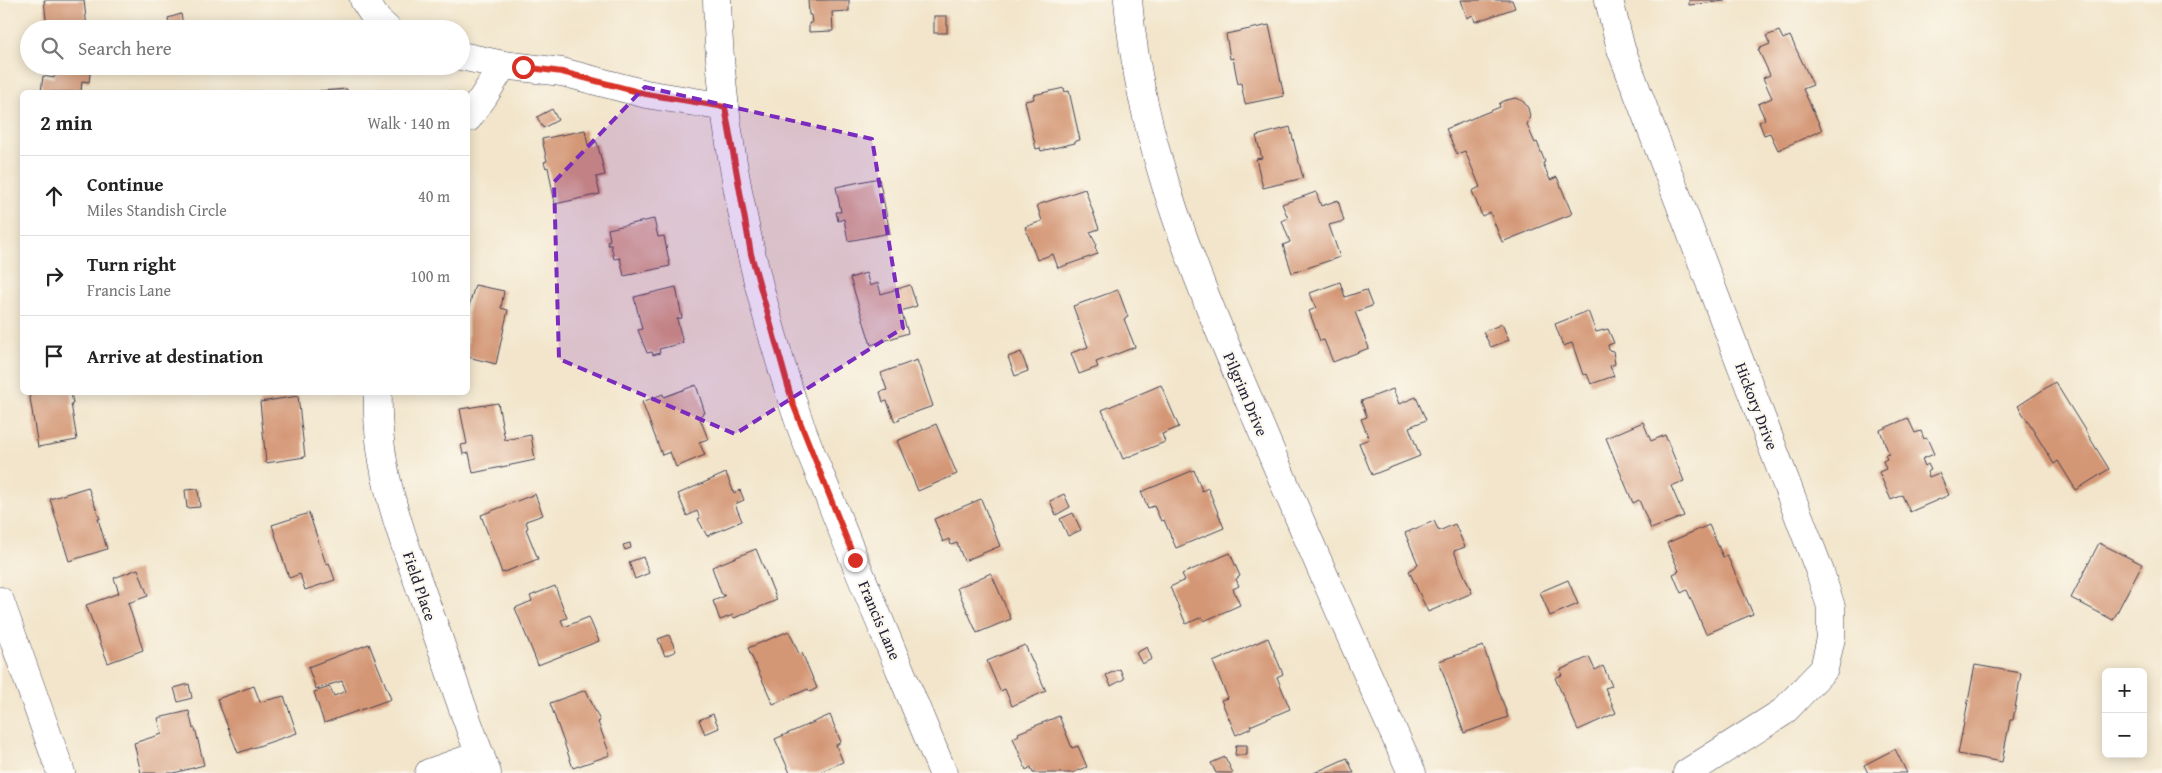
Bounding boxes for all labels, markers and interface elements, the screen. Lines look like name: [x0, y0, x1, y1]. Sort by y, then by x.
search box: [20, 20, 470, 75]
icon: search: [38, 34, 66, 62]
text: Search here: [78, 34, 172, 62]
route start: [512, 56, 535, 79]
text: 2 min: [40, 107, 92, 138]
text: Walk · 140 m: [367, 111, 450, 135]
text: Continue: [87, 170, 164, 198]
icon: ahead: [40, 182, 68, 210]
text: 40 m: [418, 184, 450, 208]
text: Miles Standish Circle: [87, 198, 227, 222]
text: Turn right: [87, 250, 176, 278]
icon: right: [40, 262, 68, 290]
text: 100 m: [410, 264, 450, 288]
text: Francis Lane: [87, 278, 171, 302]
icon: arrive: [40, 342, 68, 370]
text: Arrive at destination: [87, 342, 263, 370]
street label: Pilgrim Drive: [1218, 348, 1274, 440]
street label: Hickory Drive: [1729, 359, 1785, 453]
street label: Field Place: [397, 548, 443, 624]
route end: [844, 549, 867, 572]
street label: Francis Lane: [853, 577, 907, 663]
map controls: [2102, 668, 2147, 758]
button: +: [2102, 668, 2147, 713]
button: −: [2102, 713, 2147, 758]

